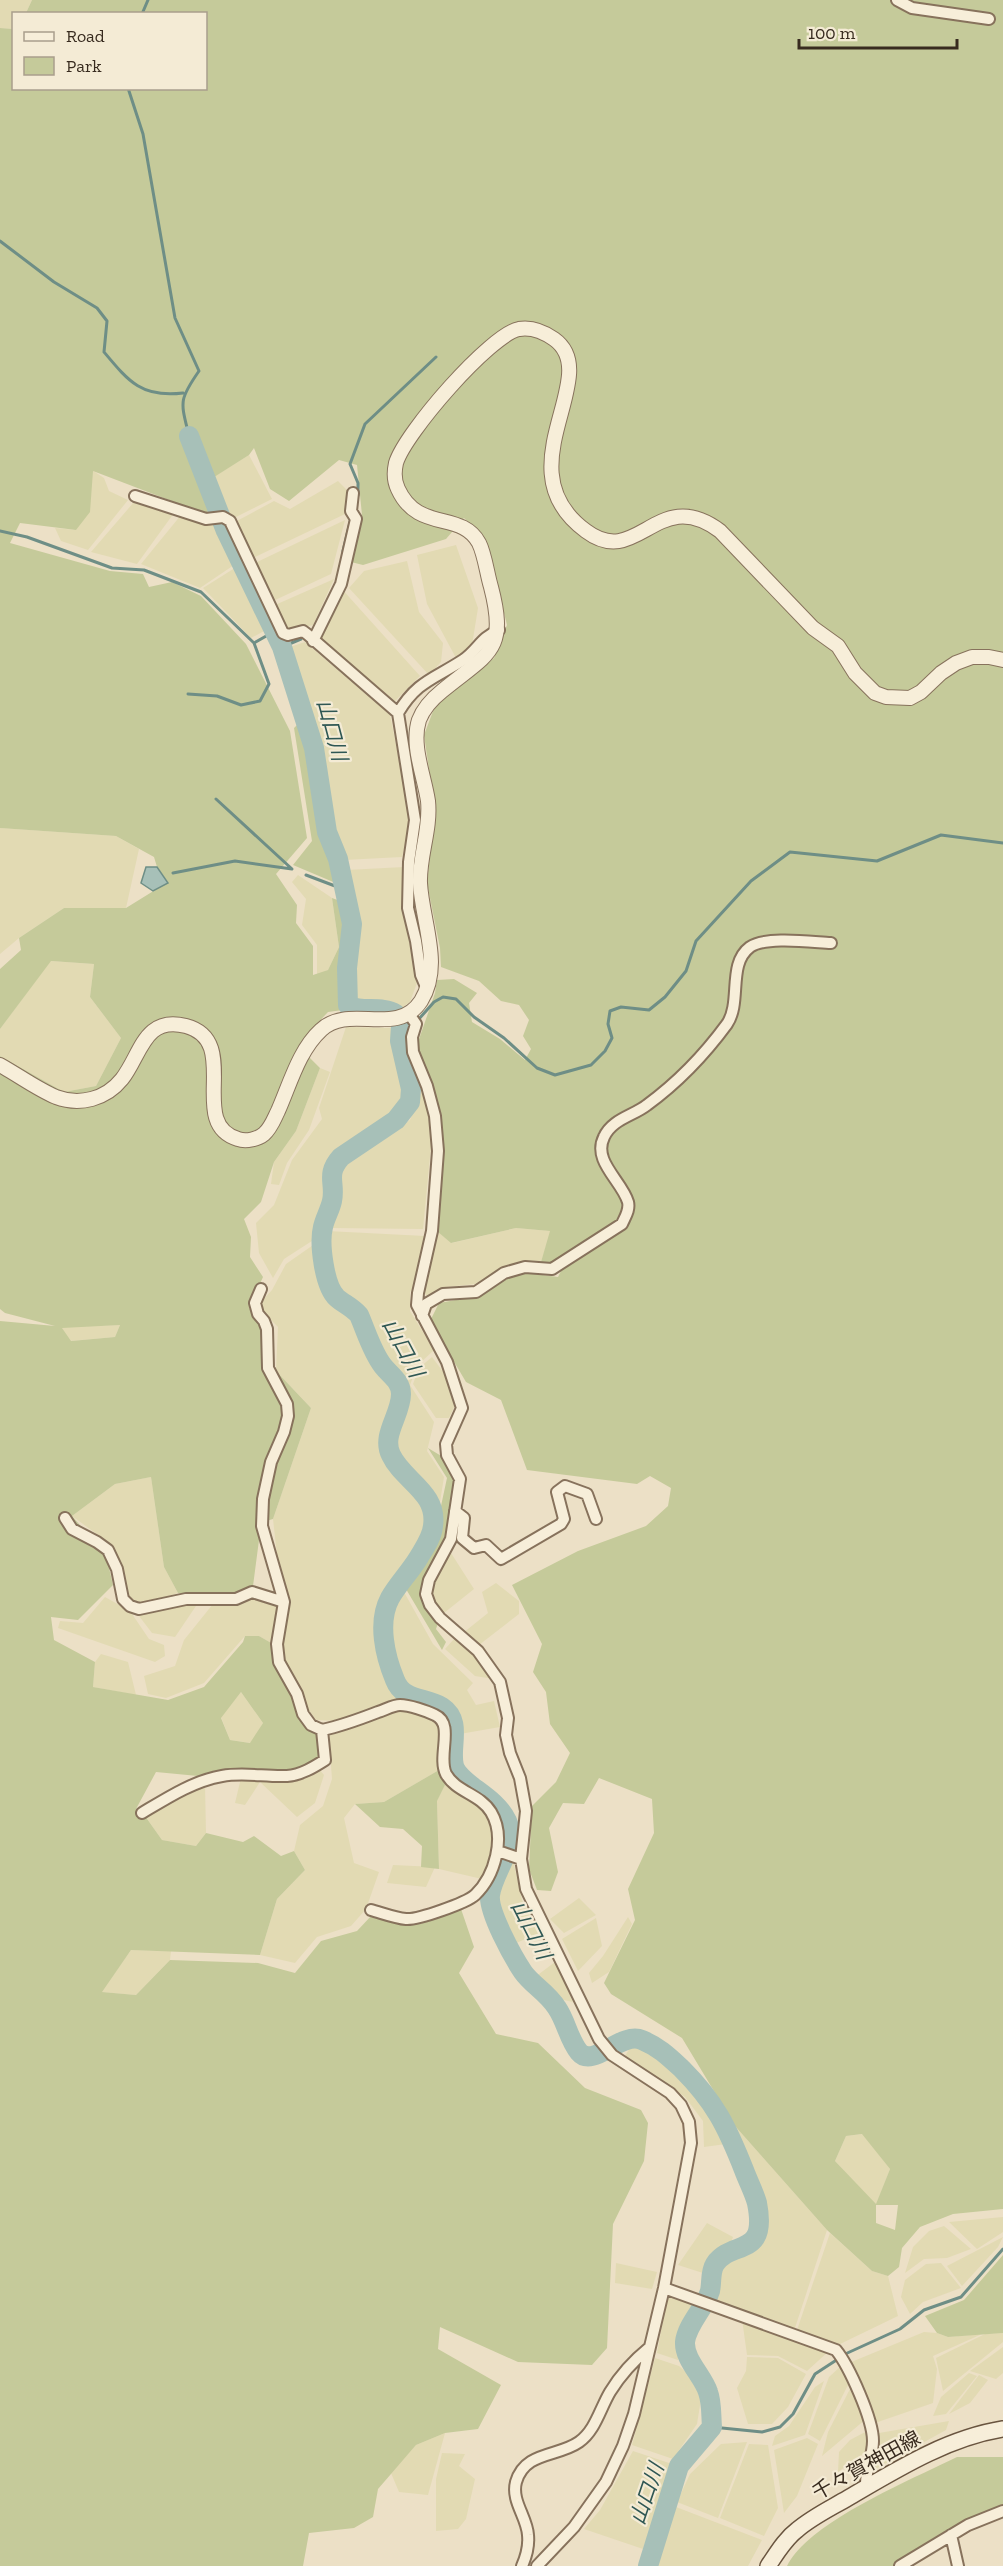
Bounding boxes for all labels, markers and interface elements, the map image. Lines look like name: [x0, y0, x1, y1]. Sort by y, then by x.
legend: [12, 12, 207, 90]
scale bar: [799, 12, 956, 50]
text: 100 m: [808, 22, 856, 44]
text: Road: [66, 25, 105, 47]
text: Park: [66, 55, 102, 77]
water label: 山口川: [312, 696, 353, 765]
water label: 山口川: [378, 1314, 430, 1383]
water label: 山口川: [506, 1896, 558, 1965]
street label: 千々賀神田線: [808, 2425, 924, 2505]
water label: 山口川: [624, 2458, 669, 2528]

